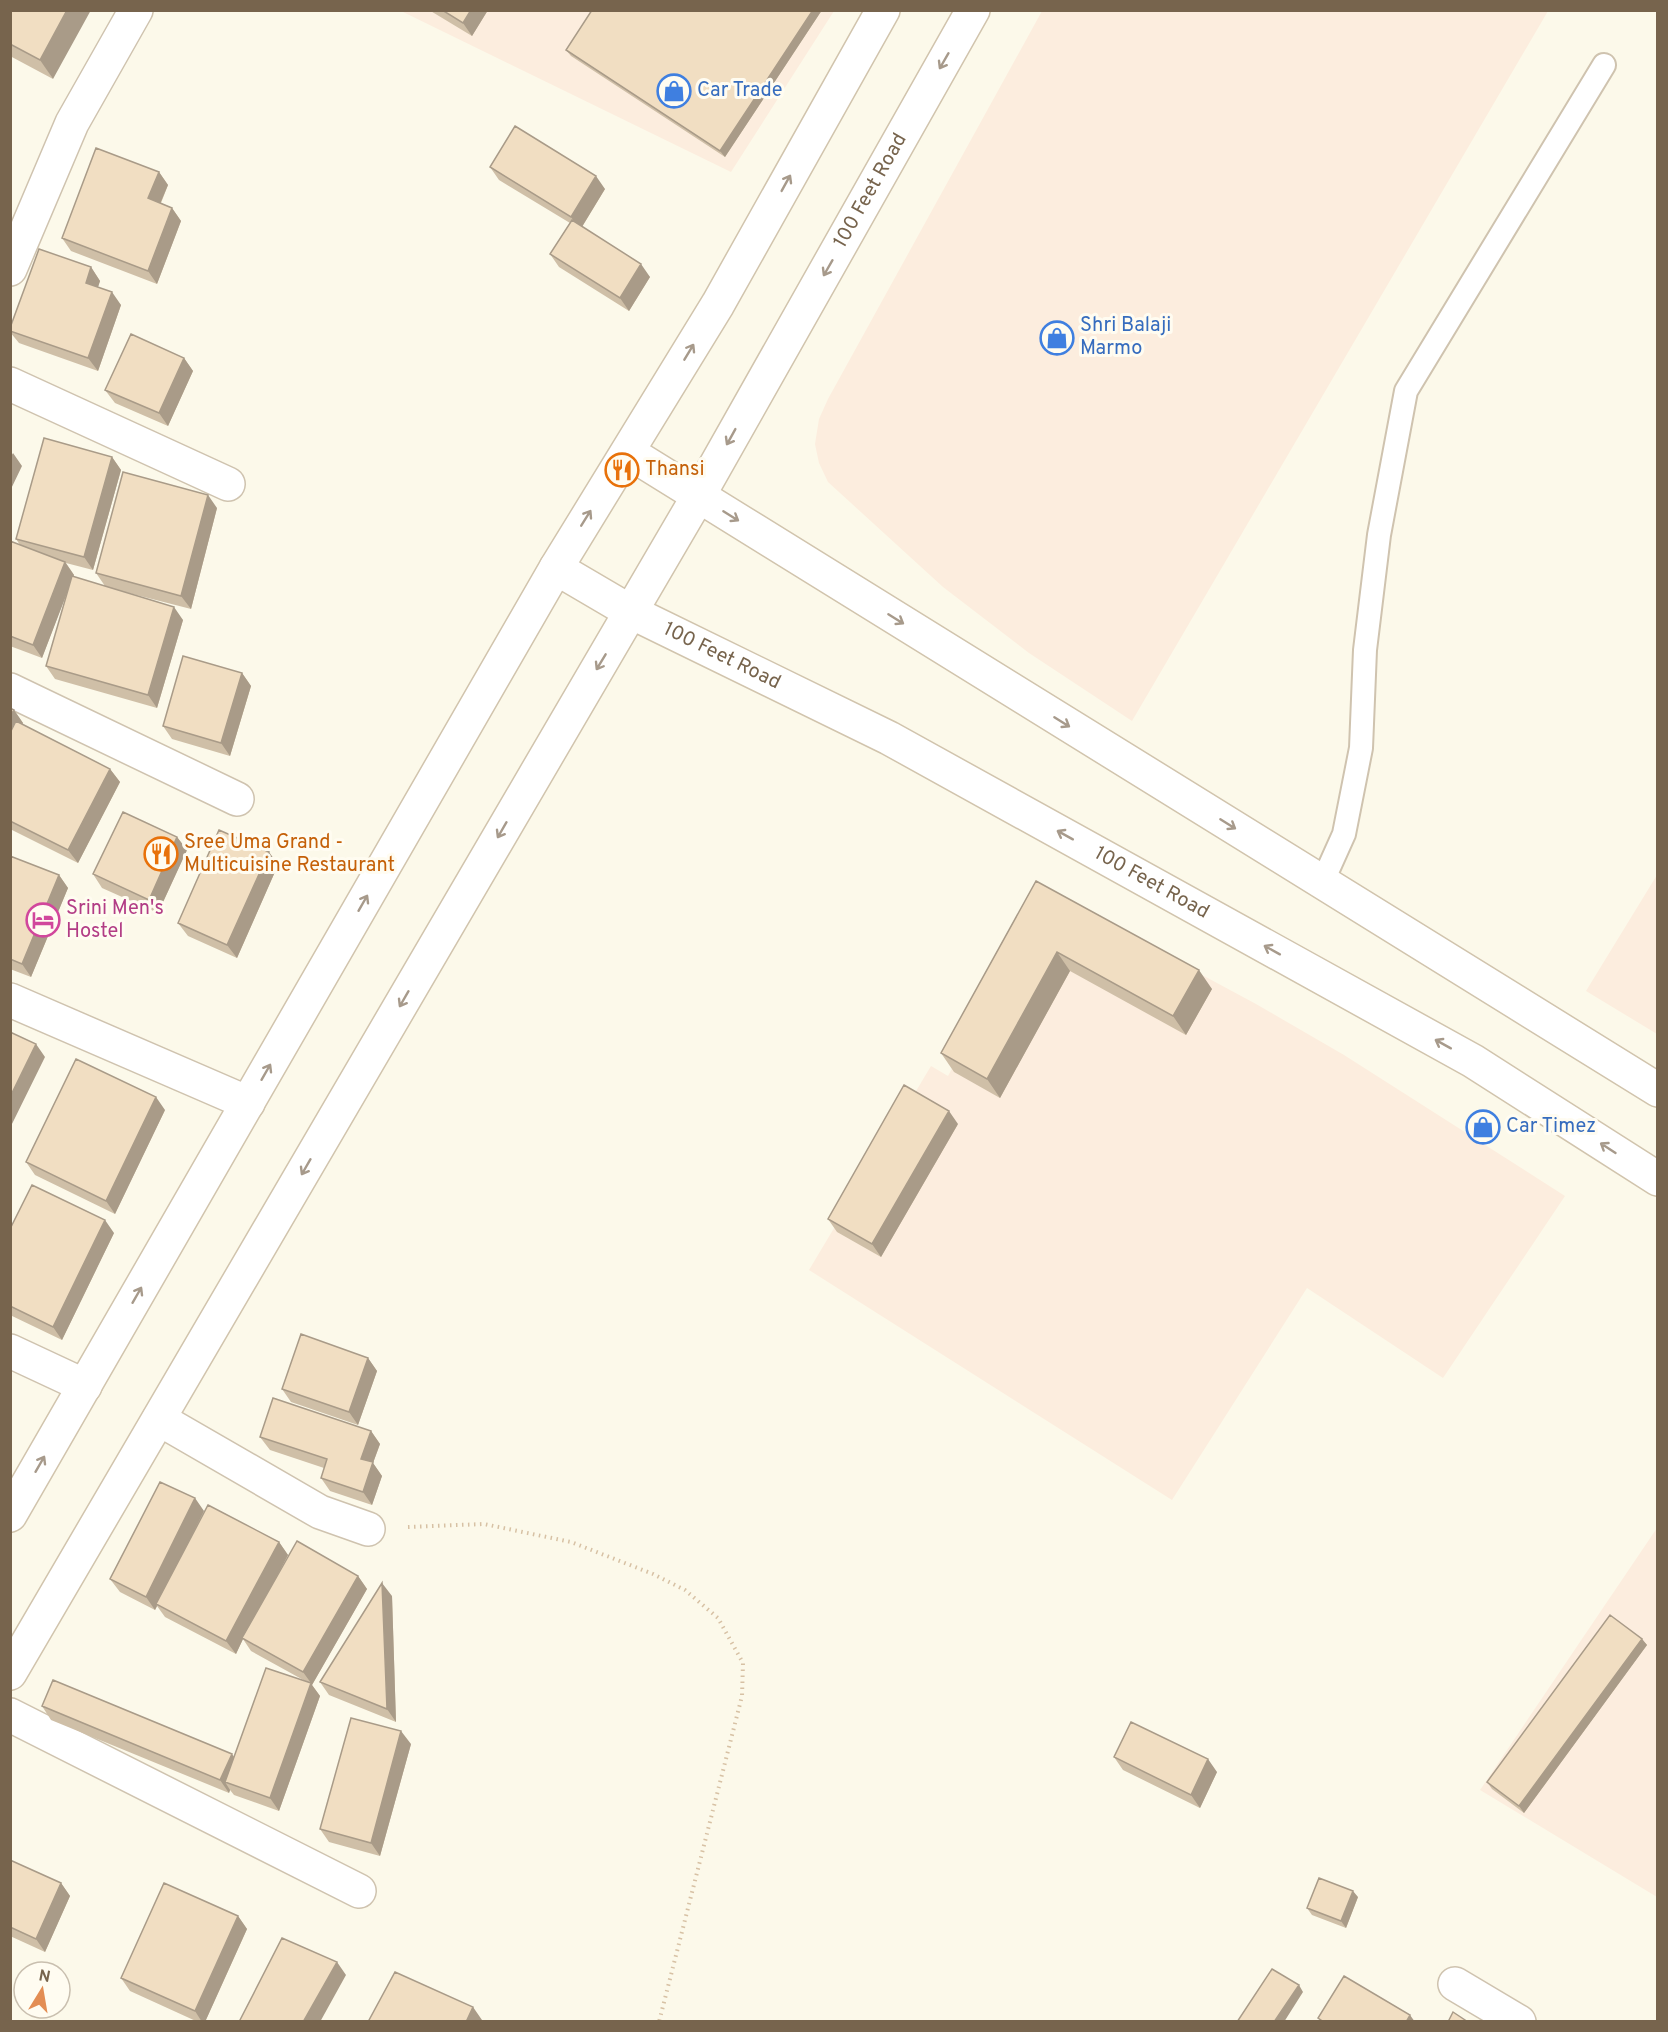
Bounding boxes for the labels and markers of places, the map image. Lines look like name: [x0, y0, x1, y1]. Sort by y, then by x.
shop icon: Car Trade: [656, 73, 692, 109]
place label: Car Trade: [697, 78, 783, 104]
place label: Shri Balaji Marmo: [1080, 313, 1171, 362]
shop icon: Shri Balaji Marmo: [1039, 320, 1075, 356]
restaurant icon: Thansi: [604, 452, 640, 488]
place label: Thansi: [645, 457, 705, 483]
place label: Sree Uma Grand - Multicuisine Restaurant: [184, 830, 395, 879]
restaurant icon: Sree Uma Grand - Multicuisine Restaurant: [143, 836, 179, 872]
place label: Srini Men's Hostel: [66, 896, 164, 945]
hotel icon: Srini Men's Hostel: [25, 902, 61, 938]
shop icon: Car Timez: [1465, 1109, 1501, 1145]
place label: Car Timez: [1506, 1114, 1596, 1140]

